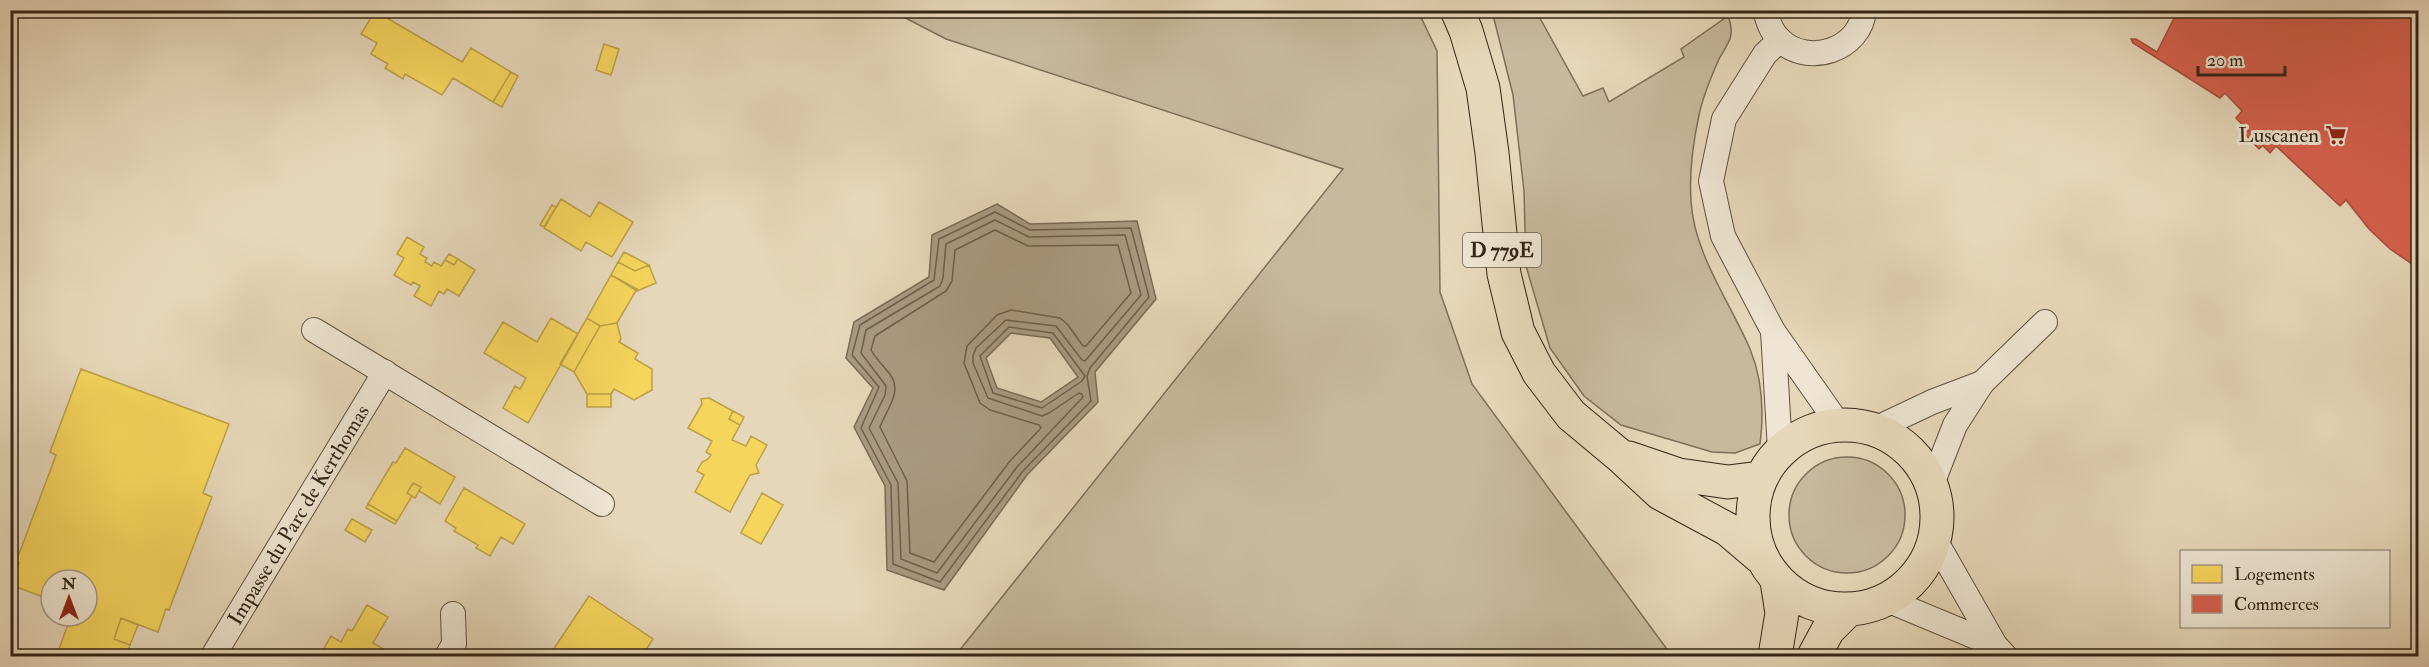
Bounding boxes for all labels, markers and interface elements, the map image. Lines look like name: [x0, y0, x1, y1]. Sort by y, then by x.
scale bar: [2198, 39, 2285, 77]
text: 20 m: [2207, 49, 2243, 72]
place label: Luscanen: [2238, 122, 2319, 149]
supermarket icon: Luscanen: [2324, 123, 2348, 147]
road number: D 779E: [1463, 233, 1541, 267]
street label: Impasse du Parc de Kerthomas: [222, 400, 376, 630]
legend: [2180, 550, 2390, 628]
text: Logements: [2234, 563, 2315, 586]
north arrow: [39, 568, 99, 628]
text: N: [61, 574, 77, 594]
text: Commerces: [2234, 593, 2319, 616]

